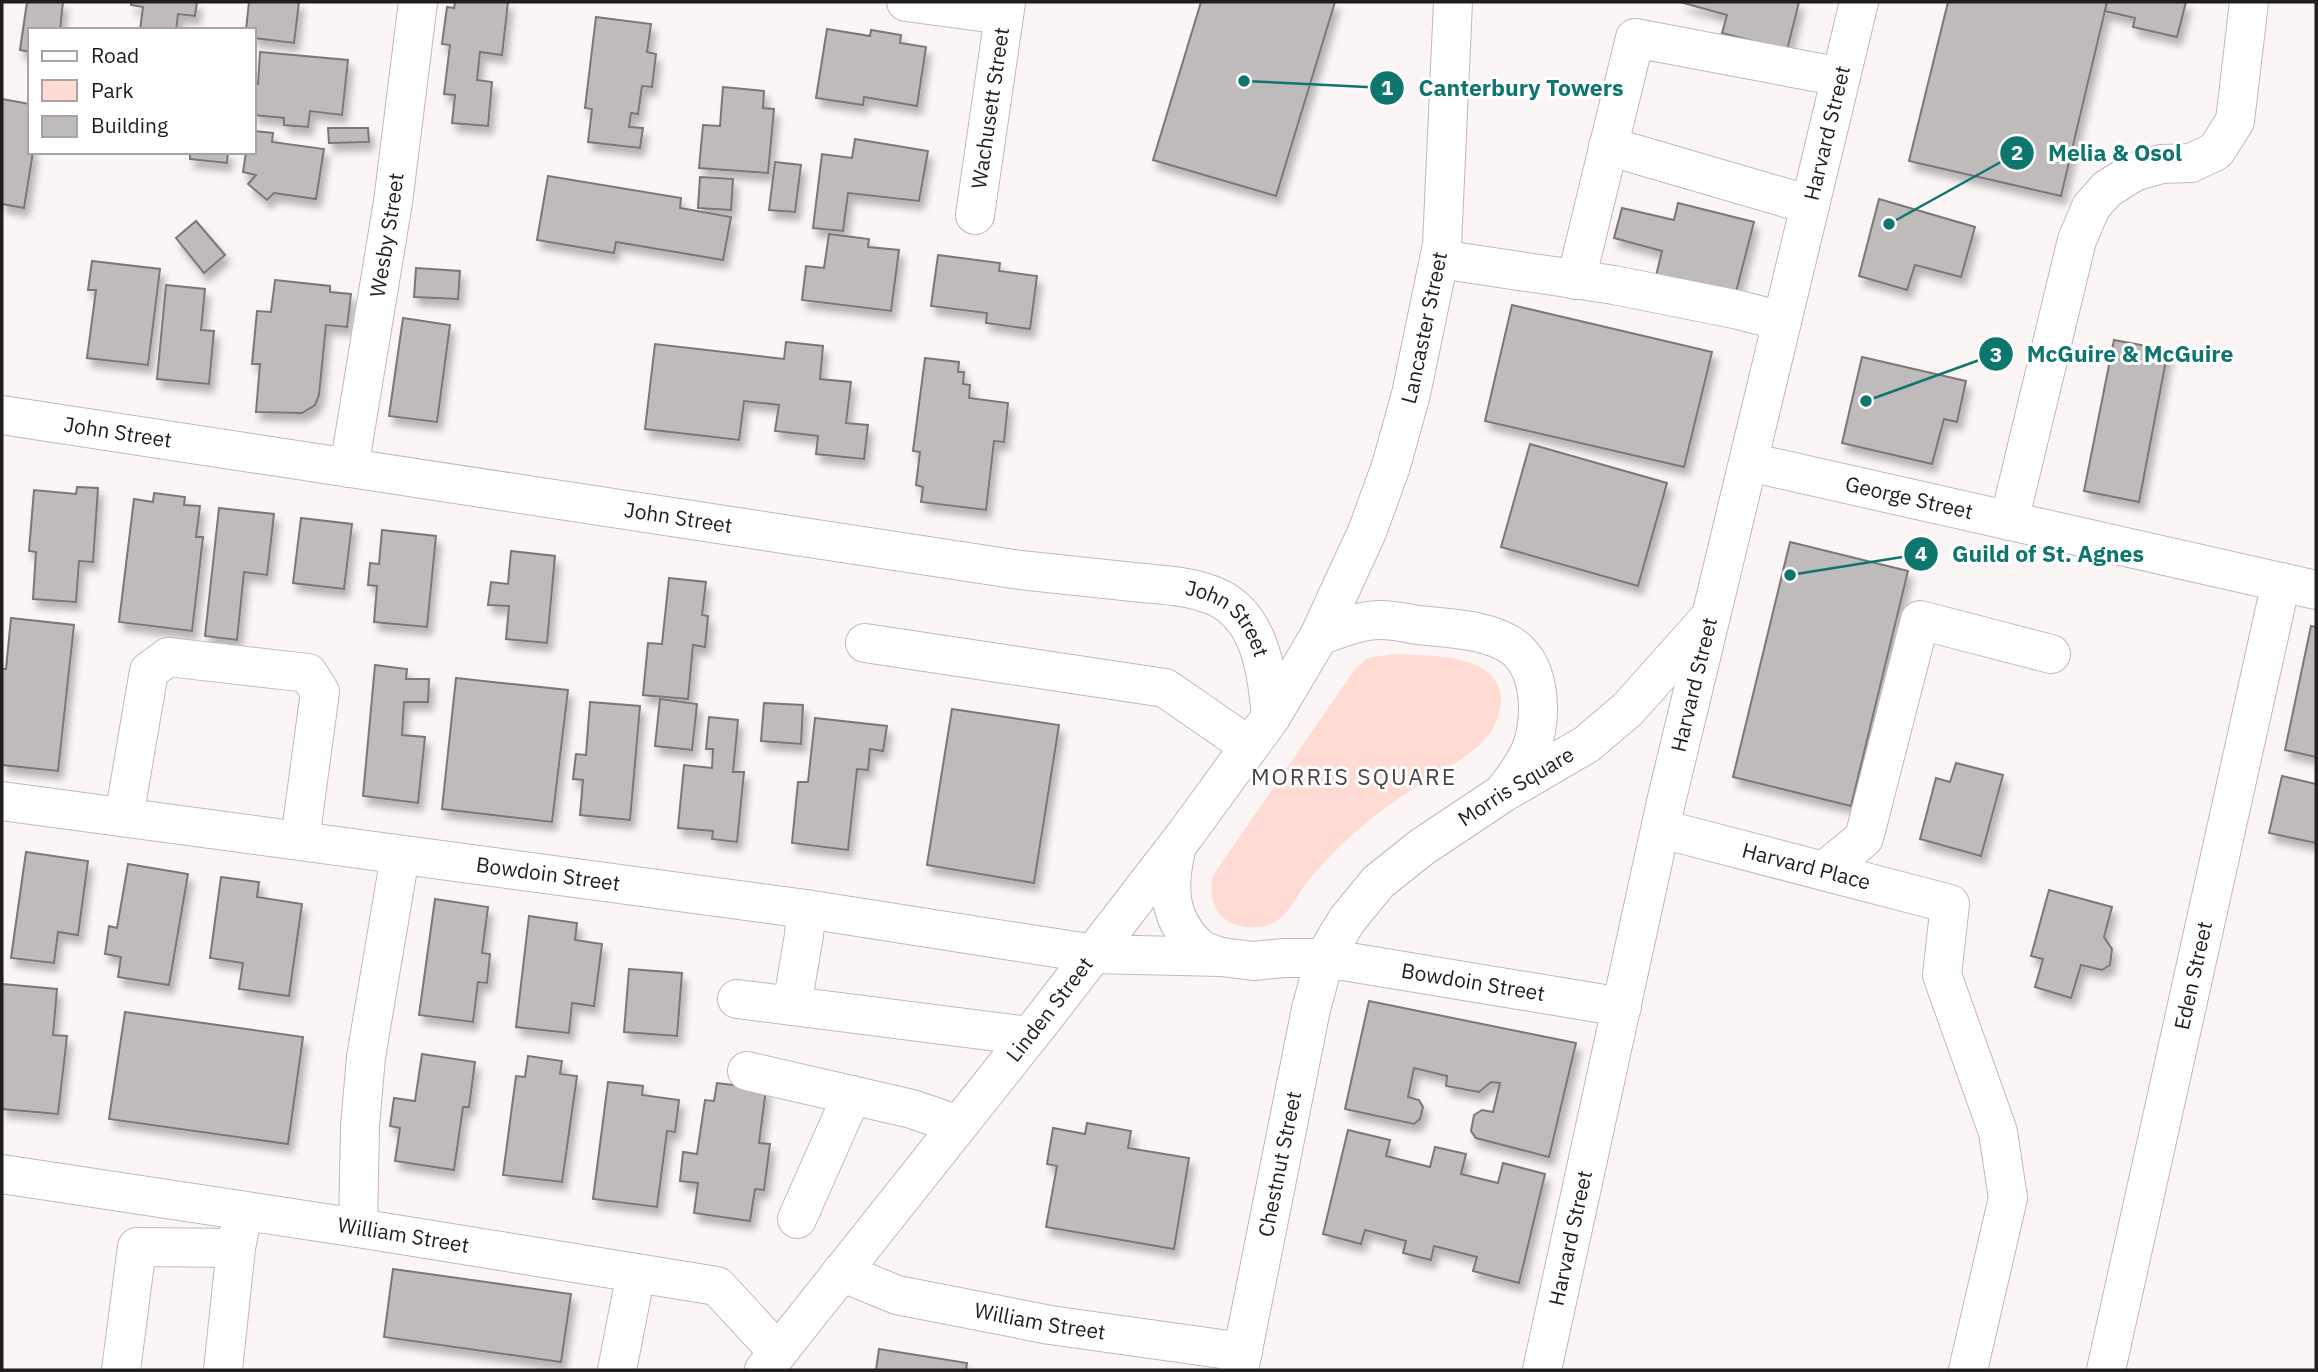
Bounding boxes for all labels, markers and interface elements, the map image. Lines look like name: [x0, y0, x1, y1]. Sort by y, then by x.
street label: Wachusett Street: [964, 25, 1015, 191]
legend: [28, 28, 256, 154]
text: Road: [91, 41, 139, 69]
street label: Harvard Street: [1797, 63, 1856, 203]
callout: Canterbury Towers: [1370, 66, 1638, 110]
text: Canterbury Towers: [1418, 72, 1624, 102]
text: 1: [1381, 73, 1394, 101]
text: Park: [91, 76, 134, 104]
text: Building: [91, 111, 168, 139]
callout: Melia & Osol: [1999, 131, 2196, 175]
text: Melia & Osol: [2048, 137, 2182, 167]
text: 2: [2011, 138, 2023, 166]
street label: Wesby Street: [362, 171, 410, 299]
street label: Lancaster Street: [1394, 249, 1453, 407]
callout: McGuire & McGuire: [1978, 332, 2248, 376]
text: McGuire & McGuire: [2027, 338, 2233, 368]
text: 3: [1990, 340, 2002, 368]
street label: John Street: [62, 410, 174, 454]
street label: George Street: [1843, 469, 1976, 525]
street label: John Street: [622, 495, 734, 539]
callout: Guild of St. Agnes: [1903, 532, 2158, 576]
text: Guild of St. Agnes: [1952, 538, 2144, 568]
text: 4: [1915, 539, 1927, 567]
street label: John Street: [1183, 573, 1276, 660]
street label: Harvard Street: [1664, 614, 1723, 755]
street label: Morris Square: [1452, 740, 1579, 832]
district label: MORRIS SQUARE: [1251, 761, 1457, 791]
street label: Harvard Place: [1739, 835, 1874, 896]
street label: Bowdoin Street: [474, 850, 622, 897]
street label: Eden Street: [2167, 919, 2218, 1032]
street label: Linden Street: [999, 951, 1099, 1067]
street label: Bowdoin Street: [1399, 956, 1547, 1007]
street label: Chestnut Street: [1251, 1089, 1307, 1239]
street label: Harvard Street: [1541, 1168, 1598, 1308]
street label: William Street: [336, 1210, 471, 1259]
street label: William Street: [972, 1296, 1107, 1346]

